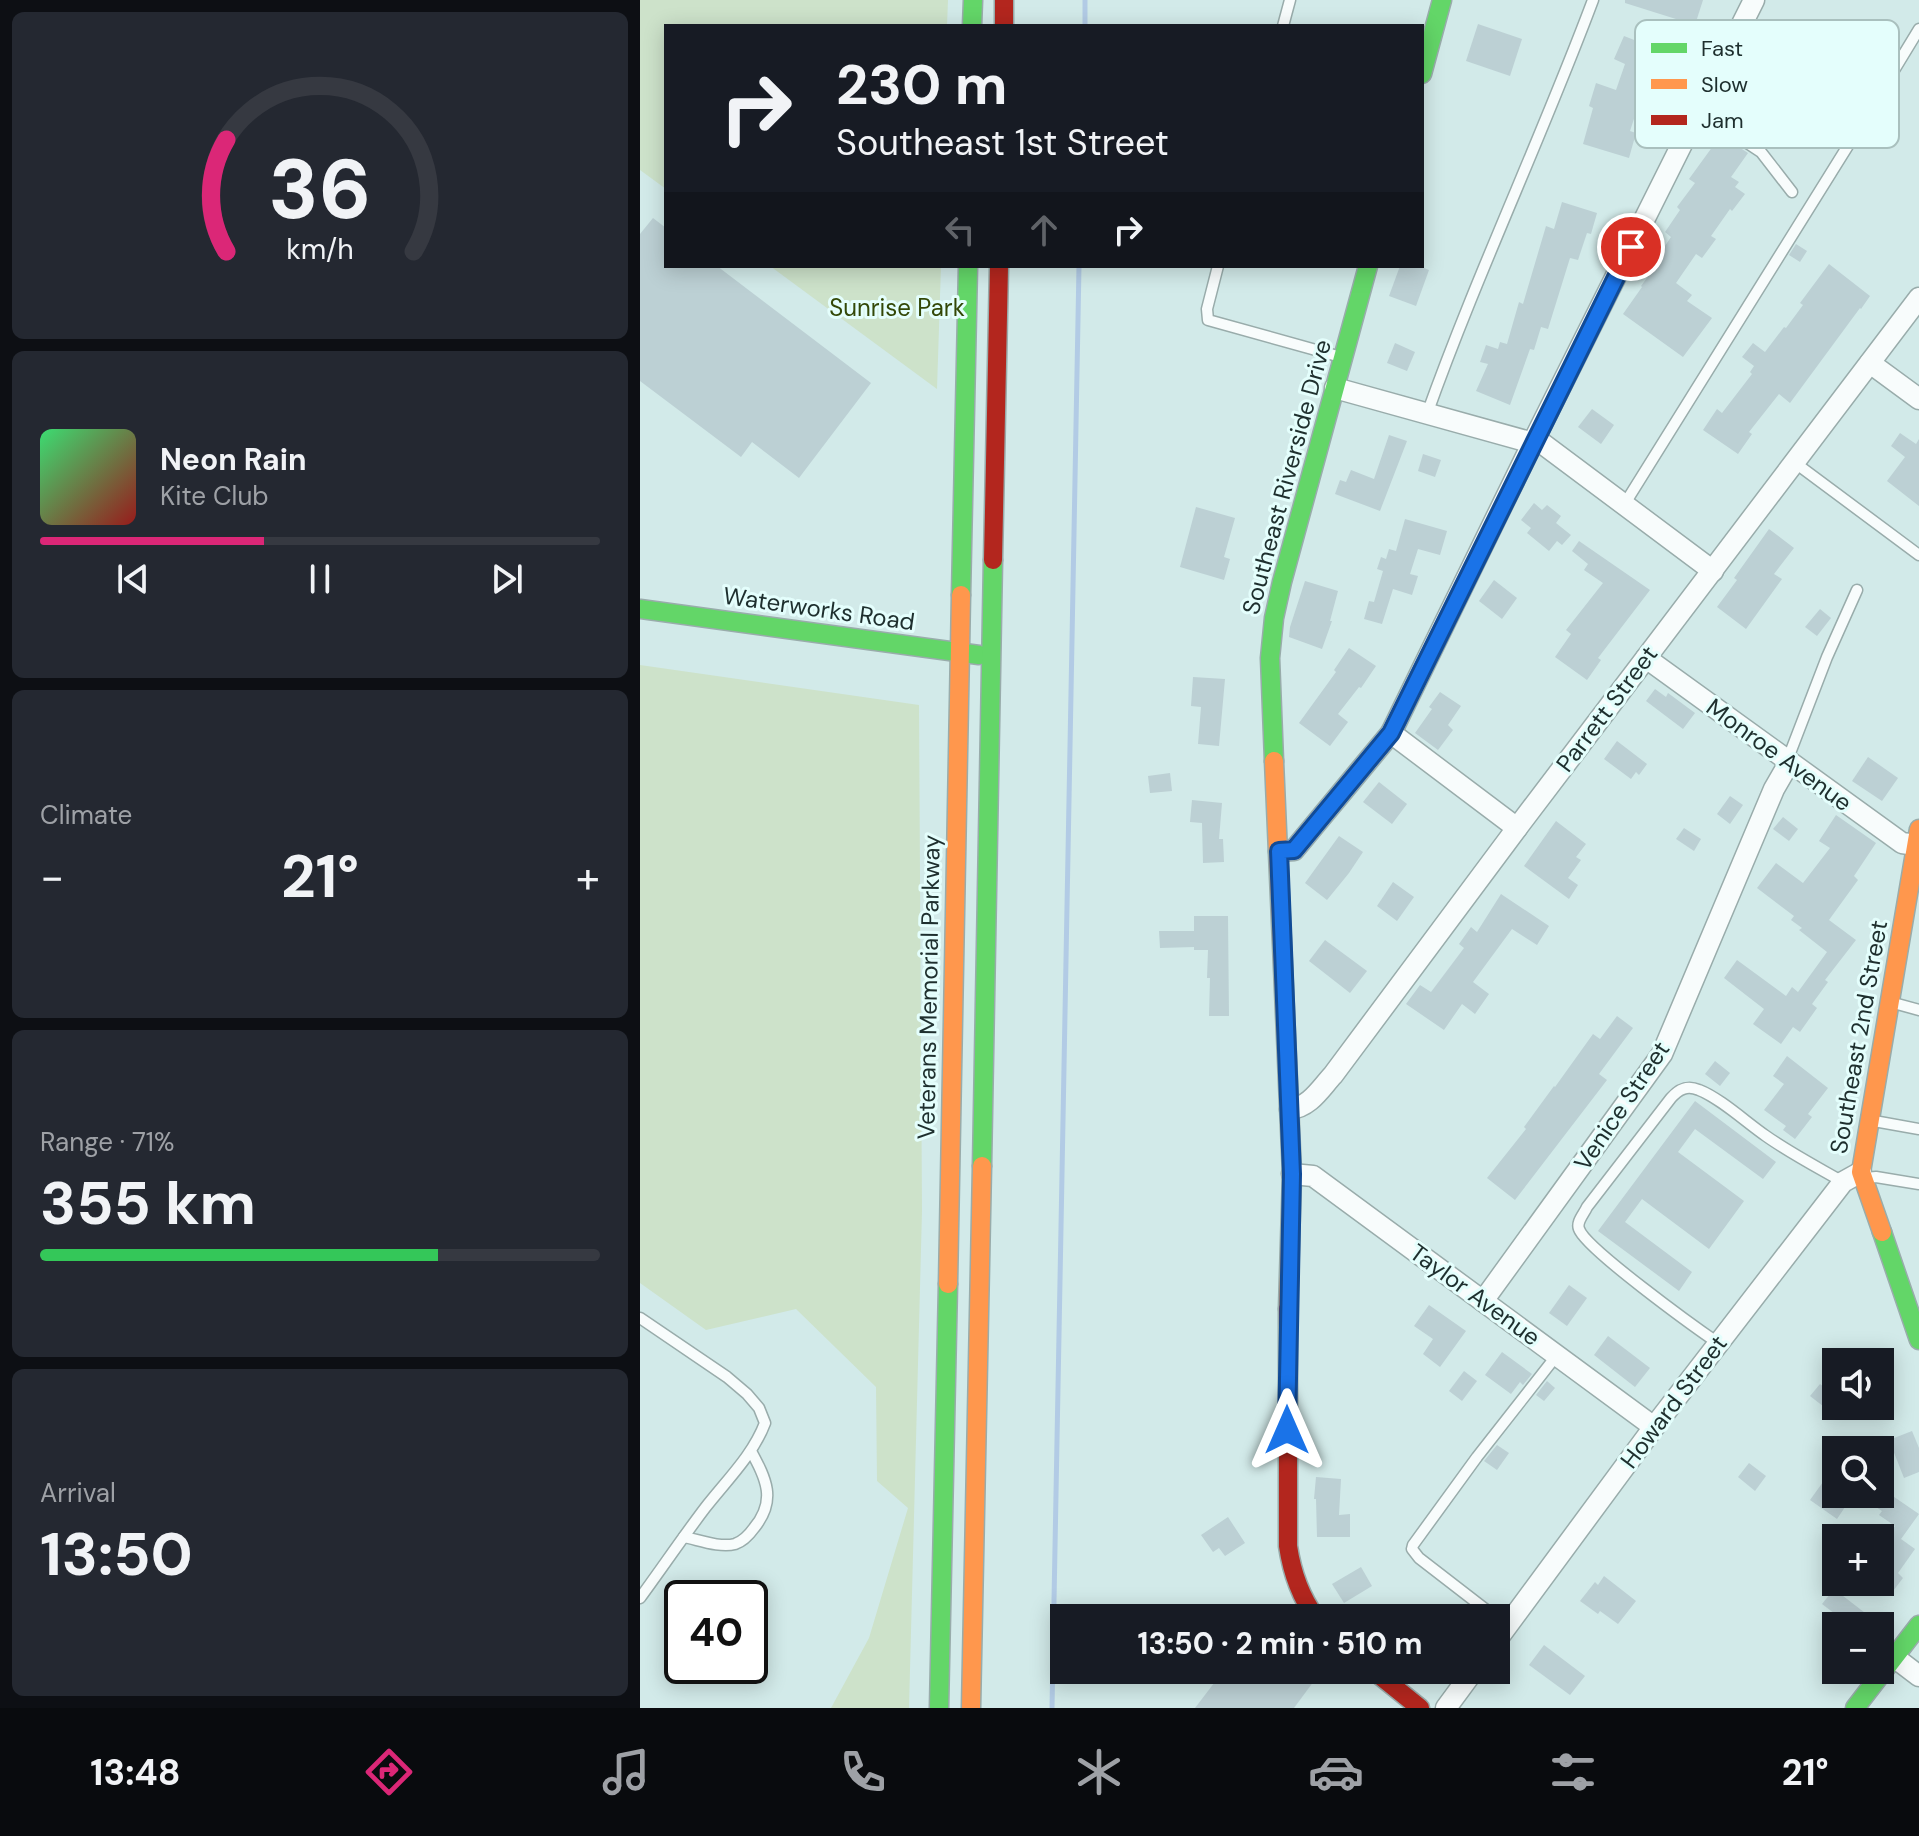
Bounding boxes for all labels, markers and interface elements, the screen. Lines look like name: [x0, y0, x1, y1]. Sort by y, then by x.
legend: [1635, 20, 1899, 148]
text: Fast: [1701, 34, 1743, 63]
text: 230 m: [836, 48, 1007, 121]
icon: right: [704, 56, 808, 160]
text: Slow: [1701, 70, 1748, 99]
text: Jam: [1701, 106, 1744, 135]
text: Southeast 1st Street: [836, 119, 1169, 166]
text: 36: [269, 134, 371, 243]
icon: left: [938, 208, 982, 252]
icon: ahead: [1022, 208, 1066, 252]
icon: right: [1106, 208, 1150, 252]
pin: [1597, 213, 1665, 281]
icon: arrive: [1609, 225, 1653, 269]
text: km/h: [286, 231, 354, 268]
park label: Sunrise Park: [829, 292, 965, 323]
street label: Southeast Riverside Drive: [1235, 336, 1338, 618]
text: Neon Rain: [160, 440, 306, 479]
text: Kite Club: [160, 479, 269, 513]
icon: previous: [111, 557, 155, 601]
icon: pause: [298, 557, 342, 601]
icon: next: [485, 557, 529, 601]
street label: Waterworks Road: [721, 580, 917, 637]
street label: Parrett Street: [1549, 639, 1664, 778]
street label: Monroe Avenue: [1700, 691, 1858, 818]
text: Climate: [40, 798, 132, 832]
street label: Veterans Memorial Parkway: [910, 834, 947, 1140]
text: 21°: [281, 837, 359, 916]
text: −: [40, 848, 64, 906]
text: +: [576, 848, 600, 906]
street label: Southeast 2nd Street: [1823, 918, 1894, 1156]
street label: Venice Street: [1567, 1035, 1676, 1176]
text: Range · 71%: [40, 1125, 174, 1159]
text: 355 km: [40, 1164, 256, 1243]
street label: Taylor Avenue: [1404, 1237, 1547, 1352]
street label: Howard Street: [1613, 1329, 1734, 1474]
map controls: [1822, 1348, 1894, 1684]
button: sound: [1822, 1348, 1894, 1420]
position arrow: [1245, 1388, 1329, 1472]
button: search: [1822, 1436, 1894, 1508]
text: Arrival: [40, 1476, 116, 1510]
text: 13:50: [40, 1515, 193, 1594]
button: +: [1822, 1524, 1894, 1596]
speed limit sign: 40: [664, 1580, 768, 1684]
button: −: [1822, 1612, 1894, 1684]
text: 13:50 · 2 min · 510 m: [1137, 1624, 1423, 1663]
icon: directions: [361, 1744, 417, 1800]
icon: music: [598, 1744, 654, 1800]
icon: phone: [835, 1744, 891, 1800]
icon: climate: [1071, 1744, 1127, 1800]
icon: car: [1308, 1744, 1364, 1800]
icon: filters: [1545, 1744, 1601, 1800]
text: 13:48: [90, 1749, 181, 1796]
text: 21°: [1782, 1749, 1829, 1796]

